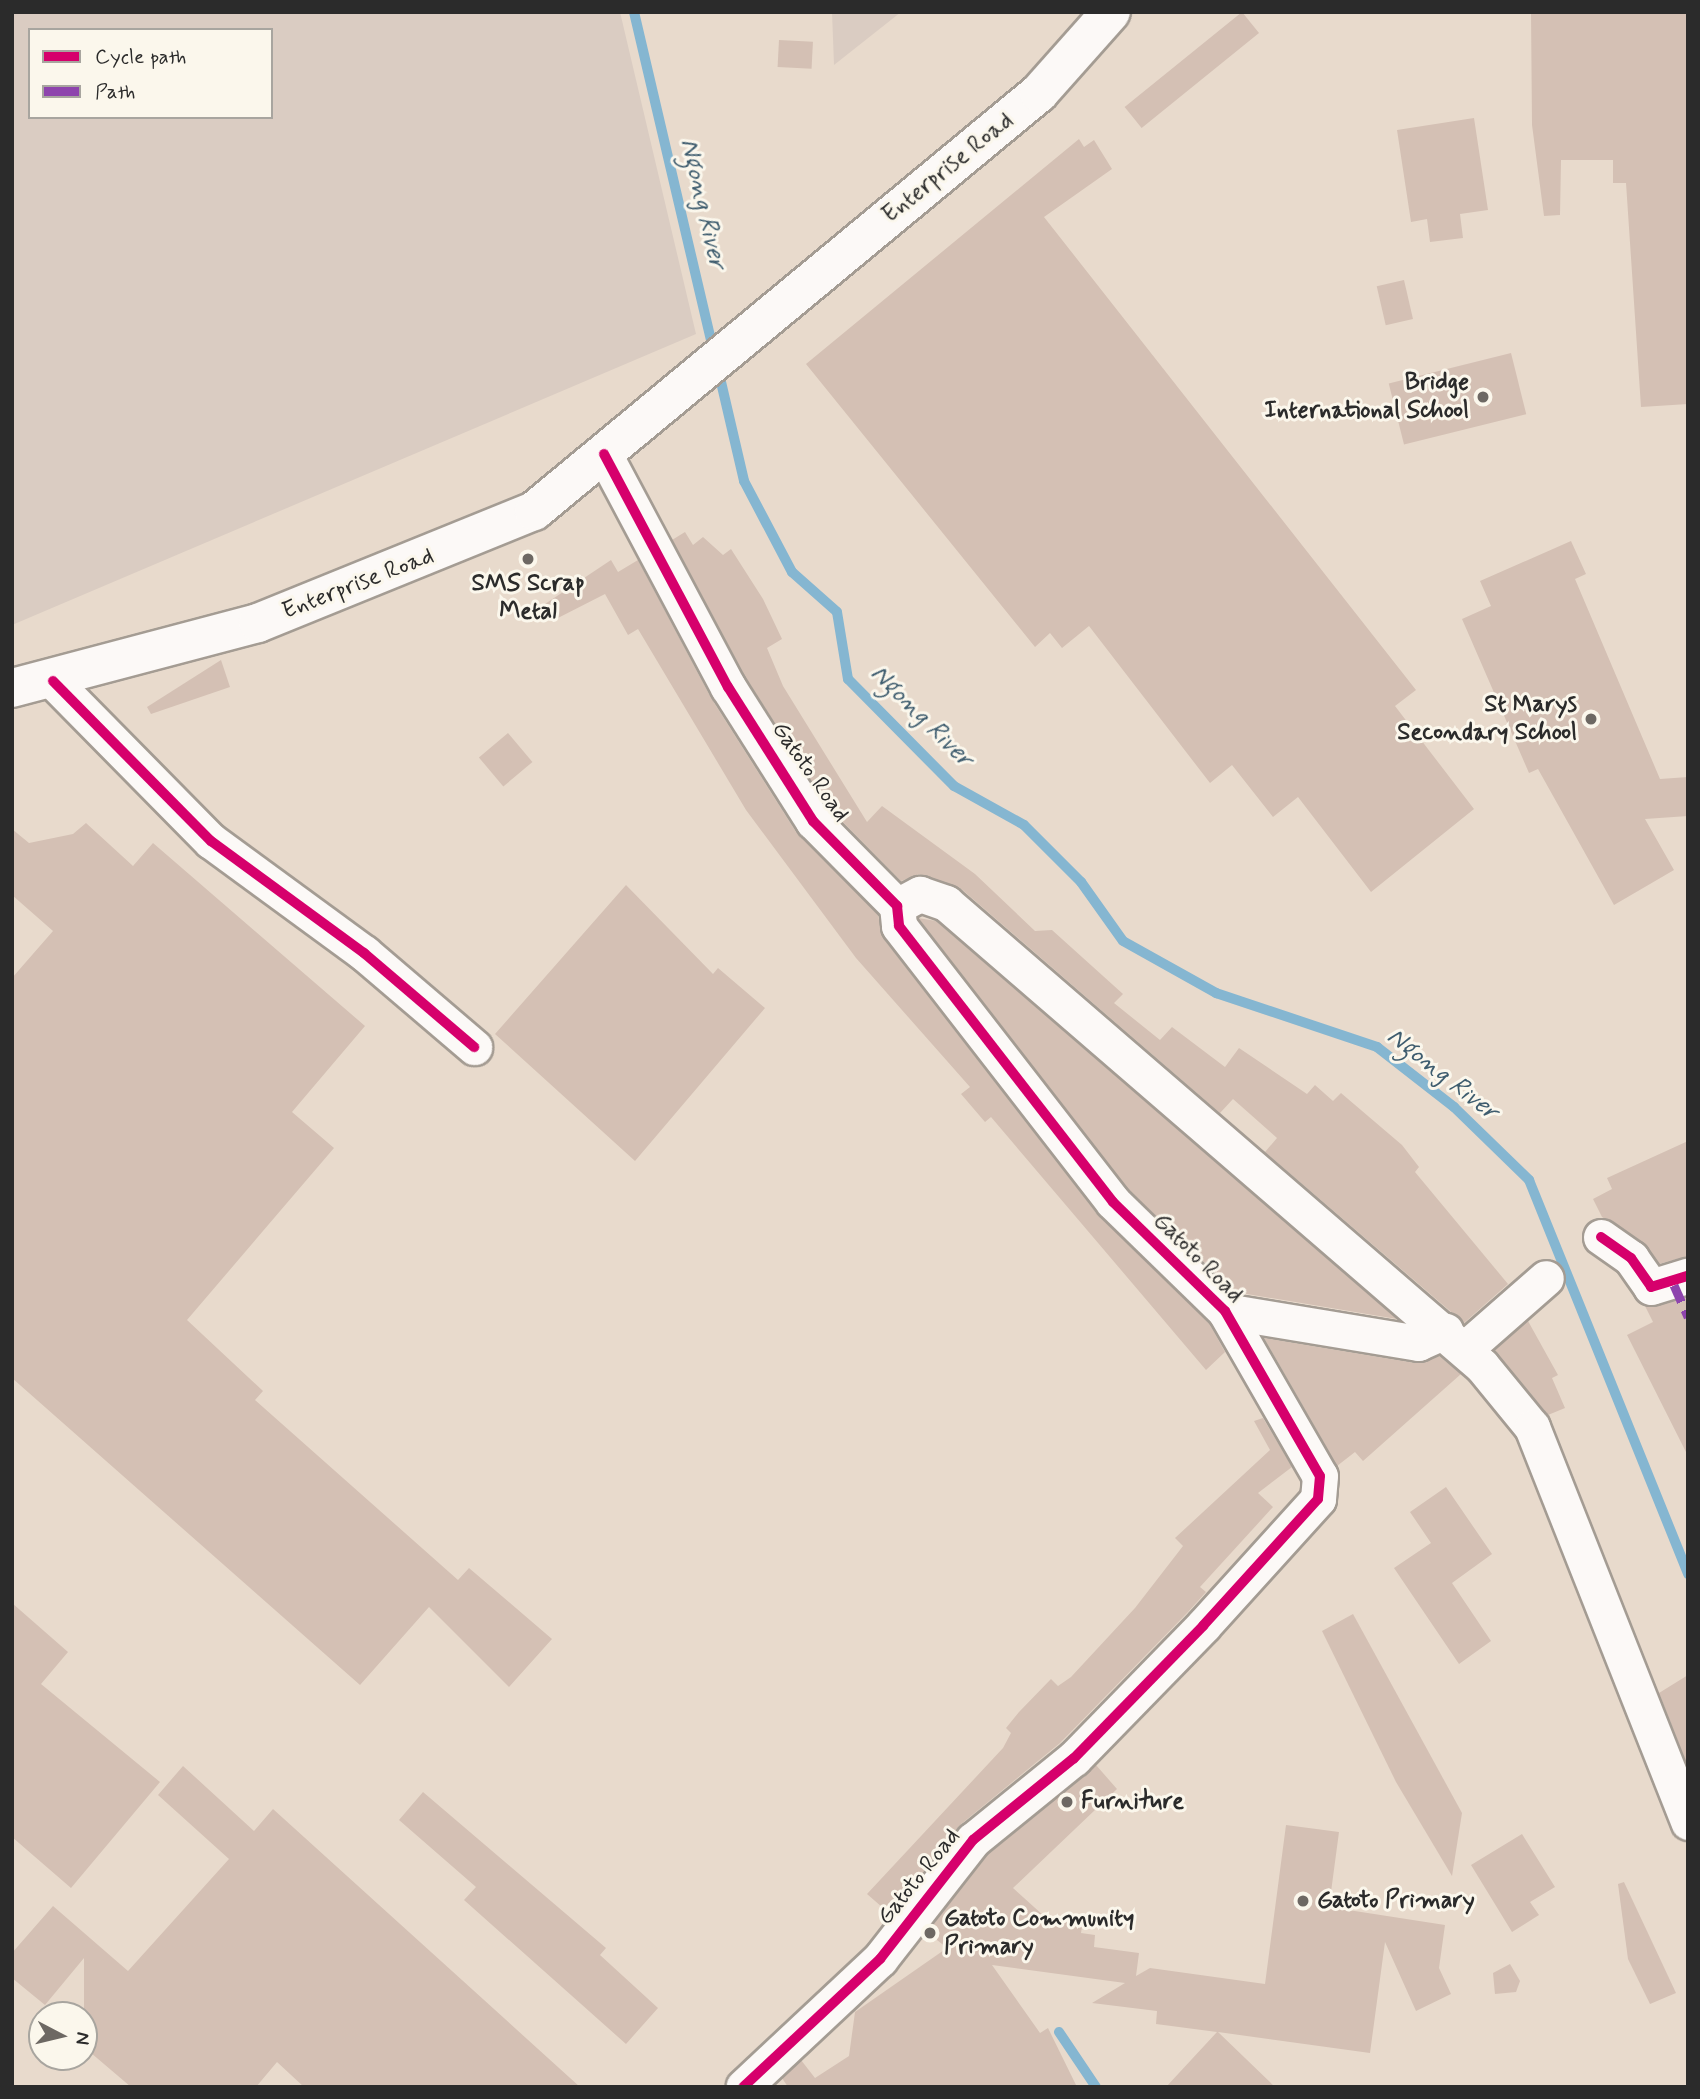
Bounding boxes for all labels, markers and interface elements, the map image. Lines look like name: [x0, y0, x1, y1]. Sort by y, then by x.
legend: [28, 28, 273, 119]
text: Cycle path: [95, 43, 186, 71]
text: Path: [95, 78, 135, 106]
street label: Enterprise Road: [878, 107, 1018, 229]
water label: Ngong River: [671, 134, 733, 274]
place label: Bridge International School: [1264, 369, 1469, 425]
marker: Bridge International School: [1475, 389, 1491, 405]
street label: Enterprise Road: [279, 542, 437, 626]
marker: SMS Scrap Metal: [520, 551, 536, 567]
place label: SMS Scrap Metal: [471, 570, 585, 626]
water label: Ngong River: [862, 658, 980, 776]
place label: St Marys Secondary School: [1397, 691, 1577, 747]
marker: St Marys Secondary School: [1583, 711, 1599, 727]
street label: Gatoto Road: [765, 716, 855, 828]
water label: Ngong River: [1379, 1021, 1505, 1129]
street label: Gatoto Road: [1147, 1207, 1249, 1309]
place label: Furniture: [1081, 1788, 1184, 1816]
marker: Furniture: [1059, 1794, 1075, 1810]
street label: Gatoto Road: [871, 1823, 967, 1931]
place label: Gatoto Primary: [1317, 1887, 1475, 1915]
marker: Gatoto Primary: [1295, 1893, 1311, 1909]
place label: Gatoto Community Primary: [944, 1905, 1134, 1961]
marker: Gatoto Community Primary: [922, 1925, 938, 1941]
north arrow: [28, 2001, 98, 2071]
text: N: [69, 2031, 96, 2046]

